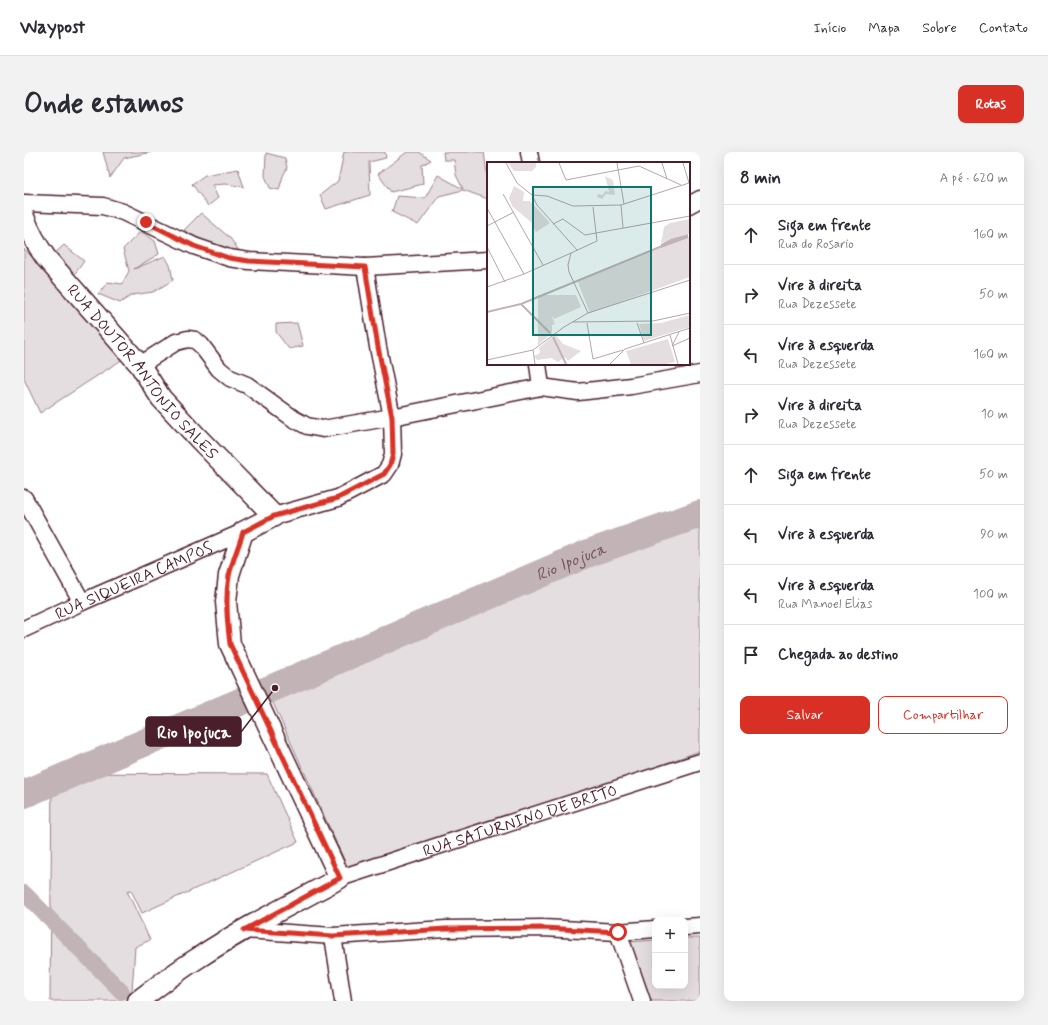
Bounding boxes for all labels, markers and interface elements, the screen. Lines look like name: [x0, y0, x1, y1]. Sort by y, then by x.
text: Waypost: [20, 15, 85, 40]
text: Início: [813, 19, 846, 37]
text: Mapa: [868, 19, 900, 37]
text: Sobre: [922, 19, 957, 37]
text: Contato: [979, 19, 1028, 37]
button: Rotas: [958, 85, 1024, 123]
text: Onde estamos: [24, 86, 184, 123]
inset map: [487, 162, 690, 365]
text: 8 min: [740, 167, 781, 189]
text: A pé · 620 m: [940, 170, 1008, 187]
route end: [137, 213, 155, 231]
text: Siga em frente: [778, 216, 871, 236]
icon: ahead: [740, 224, 762, 246]
text: 160 m: [973, 226, 1008, 243]
text: Rua do Rosario: [778, 236, 854, 253]
text: Vire à direita: [778, 276, 862, 296]
street label: RUA DOUTOR ANTONIO SALES: [62, 280, 222, 464]
icon: right: [740, 284, 762, 306]
text: 50 m: [979, 286, 1008, 303]
text: Rua Dezessete: [778, 296, 857, 313]
text: Vire à esquerda: [778, 336, 874, 356]
icon: left: [740, 344, 762, 366]
text: 160 m: [973, 346, 1008, 363]
text: Rua Dezessete: [778, 356, 857, 373]
text: Vire à direita: [778, 396, 862, 416]
icon: right: [740, 404, 762, 426]
text: 10 m: [981, 406, 1008, 423]
text: Rua Dezessete: [778, 416, 857, 433]
icon: ahead: [740, 464, 762, 486]
text: Siga em frente: [778, 465, 871, 485]
text: 50 m: [979, 466, 1008, 483]
icon: left: [740, 524, 762, 546]
text: Vire à esquerda: [778, 525, 874, 545]
text: 90 m: [980, 526, 1008, 543]
street label: RUA SIQUEIRA CAMPOS: [52, 537, 216, 625]
water label: Rio Ipojuca: [532, 538, 610, 587]
text: Vire à esquerda: [778, 576, 874, 596]
icon: left: [740, 584, 762, 606]
text: 100 m: [973, 586, 1008, 603]
text: Rua Manoel Elias: [778, 596, 873, 613]
icon: arrive: [740, 644, 762, 666]
text: Chegada ao destino: [778, 645, 898, 665]
button: Salvar: [740, 696, 870, 734]
button: Compartilhar: [878, 696, 1008, 734]
callout: Rio Ipojuca: [146, 717, 241, 746]
text: Rio Ipojuca: [157, 722, 232, 745]
street label: RUA SATURNINO DE BRITO: [420, 780, 620, 862]
map controls: [652, 917, 688, 989]
button: +: [652, 917, 688, 953]
route start: [609, 923, 627, 941]
button: −: [652, 953, 688, 989]

